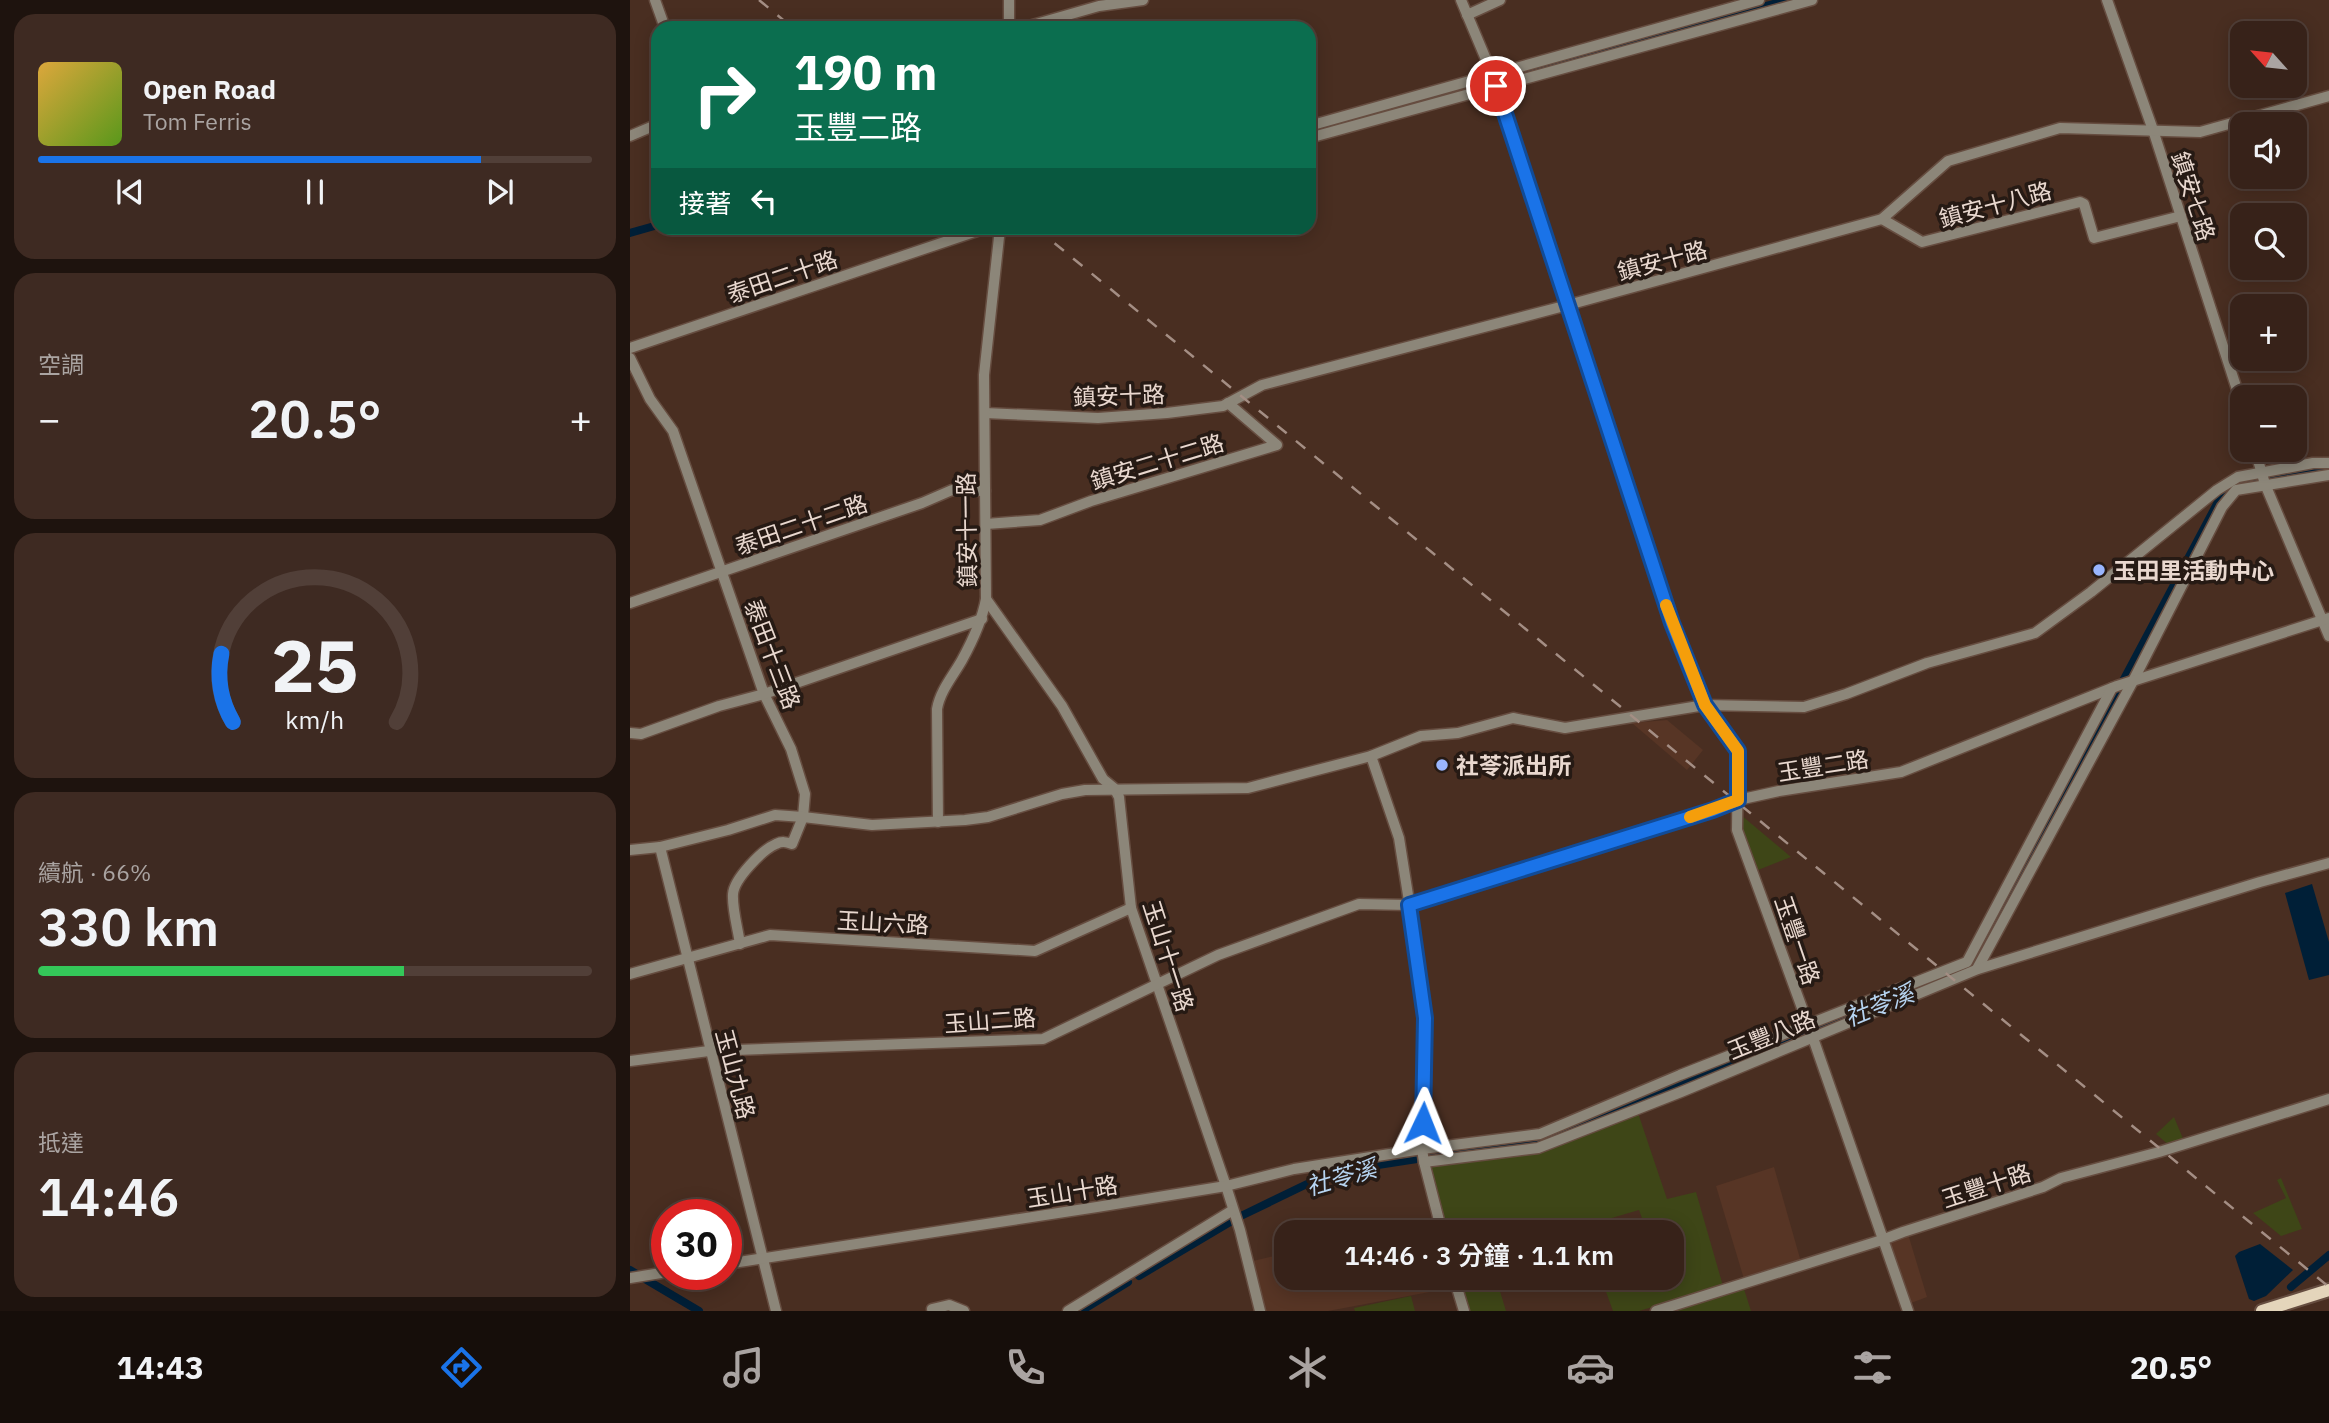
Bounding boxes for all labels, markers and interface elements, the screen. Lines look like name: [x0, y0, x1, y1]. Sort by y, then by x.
north arrow: [2230, 21, 2306, 98]
map controls: [2230, 21, 2307, 462]
text: 190 m: [794, 40, 938, 103]
icon: right: [679, 49, 770, 140]
pin: [1466, 56, 1526, 116]
icon: arrive: [1477, 67, 1515, 105]
text: Open Road: [143, 72, 276, 106]
text: Tom Ferris: [143, 106, 252, 136]
text: 玉豐二路: [794, 106, 922, 148]
button: sound: [2230, 112, 2307, 189]
street label: 鎮安七路: [2166, 148, 2222, 244]
icon: previous: [111, 173, 149, 211]
icon: pause: [296, 173, 334, 211]
icon: next: [481, 173, 519, 211]
street label: 鎮安十八路: [1936, 175, 2054, 233]
icon: left: [745, 182, 783, 220]
text: 接著: [679, 186, 731, 220]
button: search: [2230, 203, 2307, 280]
street label: 鎮安十路: [1614, 234, 1710, 286]
street label: 泰田二十路: [723, 243, 841, 309]
button: +: [2230, 294, 2307, 371]
text: 空調: [38, 349, 84, 379]
street label: 鎮安十路: [1073, 378, 1165, 412]
text: 20.5°: [248, 385, 382, 452]
button: −: [2230, 385, 2307, 462]
text: −: [38, 394, 61, 443]
text: +: [569, 394, 592, 443]
street label: 鎮安二十二路: [1087, 426, 1227, 496]
street label: 鎮安十一路: [950, 472, 982, 588]
street label: 泰田二十二路: [731, 487, 871, 561]
place label: 玉田里活動中心: [2113, 555, 2274, 585]
marker: 玉田里活動中心: [2091, 562, 2107, 578]
street label: 泰田十三路: [738, 595, 808, 713]
text: 25: [271, 617, 359, 712]
text: km/h: [286, 702, 344, 735]
street label: 玉豐二路: [1775, 743, 1871, 787]
place label: 社苓派出所: [1456, 750, 1571, 780]
marker: 社苓派出所: [1434, 757, 1450, 773]
text: 續航 · 66%: [38, 857, 151, 887]
street label: 玉豐一路: [1769, 892, 1827, 988]
text: 330 km: [38, 893, 219, 960]
street label: 玉山十一路: [1137, 897, 1201, 1015]
street label: 玉山六路: [836, 905, 930, 939]
water label: 社苓溪: [1840, 976, 1921, 1033]
street label: 玉山二路: [943, 1002, 1037, 1038]
street label: 玉豐八路: [1723, 1003, 1819, 1065]
street label: 玉山九路: [710, 1026, 762, 1122]
position arrow: [1386, 1086, 1460, 1160]
text: 抵達: [38, 1127, 84, 1157]
water label: 社苓溪: [1302, 1151, 1383, 1202]
street label: 玉豐十路: [1938, 1157, 2034, 1213]
text: 14:46: [38, 1163, 179, 1230]
street label: 玉山十路: [1024, 1169, 1120, 1213]
speed limit sign: 30: [651, 1199, 742, 1290]
text: 14:46 · 3 分鐘 · 1.1 km: [1344, 1238, 1614, 1272]
icon: directions: [437, 1343, 486, 1392]
icon: music: [719, 1343, 768, 1392]
icon: phone: [1001, 1343, 1050, 1392]
icon: climate: [1283, 1343, 1332, 1392]
icon: car: [1566, 1343, 1615, 1392]
icon: filters: [1848, 1343, 1897, 1392]
text: 14:43: [117, 1346, 204, 1388]
text: 20.5°: [2130, 1346, 2212, 1388]

